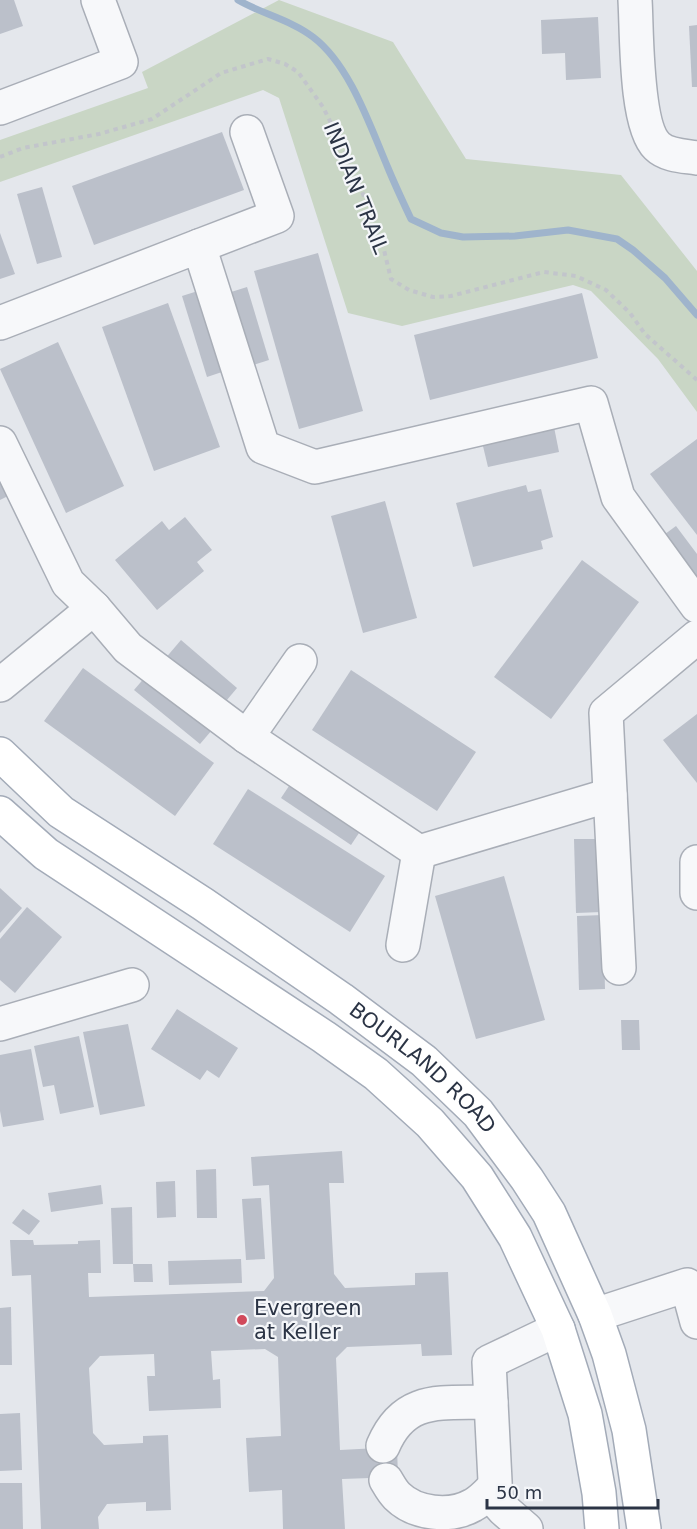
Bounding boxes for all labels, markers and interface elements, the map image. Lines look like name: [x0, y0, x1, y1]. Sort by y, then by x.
street label: INDIAN TRAIL: [319, 119, 393, 258]
street label: BOURLAND ROAD: [345, 998, 501, 1138]
place label: Evergreen at Keller: [254, 1296, 362, 1344]
marker: Evergreen at Keller: [235, 1313, 249, 1327]
scale bar: [487, 1472, 658, 1510]
text: 50 m: [496, 1482, 542, 1503]

